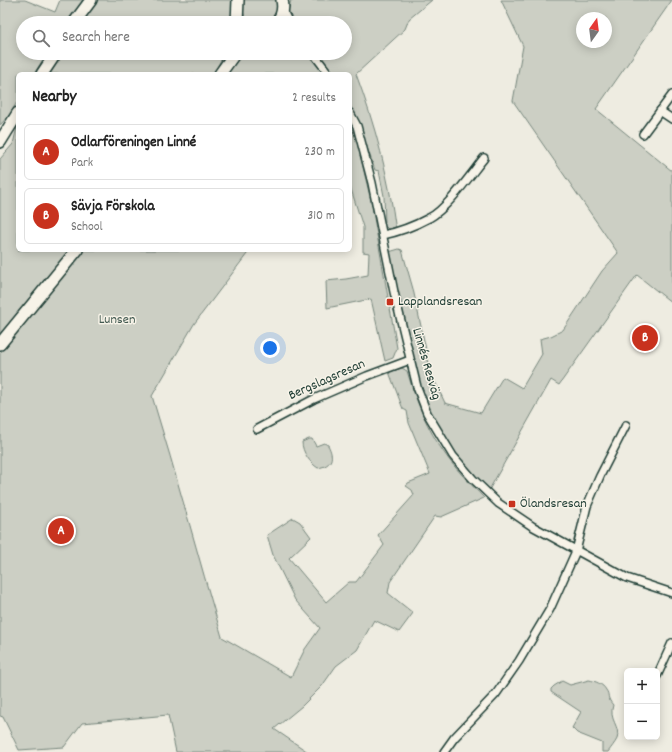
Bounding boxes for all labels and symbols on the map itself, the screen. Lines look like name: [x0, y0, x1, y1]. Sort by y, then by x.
north arrow: [576, 12, 612, 48]
place label: Lapplandsresan: [398, 292, 482, 312]
marker: Lapplandsresan: [385, 297, 395, 307]
park label: Lunsen: [99, 310, 135, 330]
pin: B: [632, 323, 658, 353]
street label: Linnés Resväg: [406, 326, 446, 402]
your location: [260, 338, 280, 358]
street label: Bergslagsresan: [285, 354, 369, 406]
place label: Ölandsresan: [520, 494, 587, 514]
marker: Ölandsresan: [507, 499, 517, 509]
pin: A: [48, 516, 74, 546]

